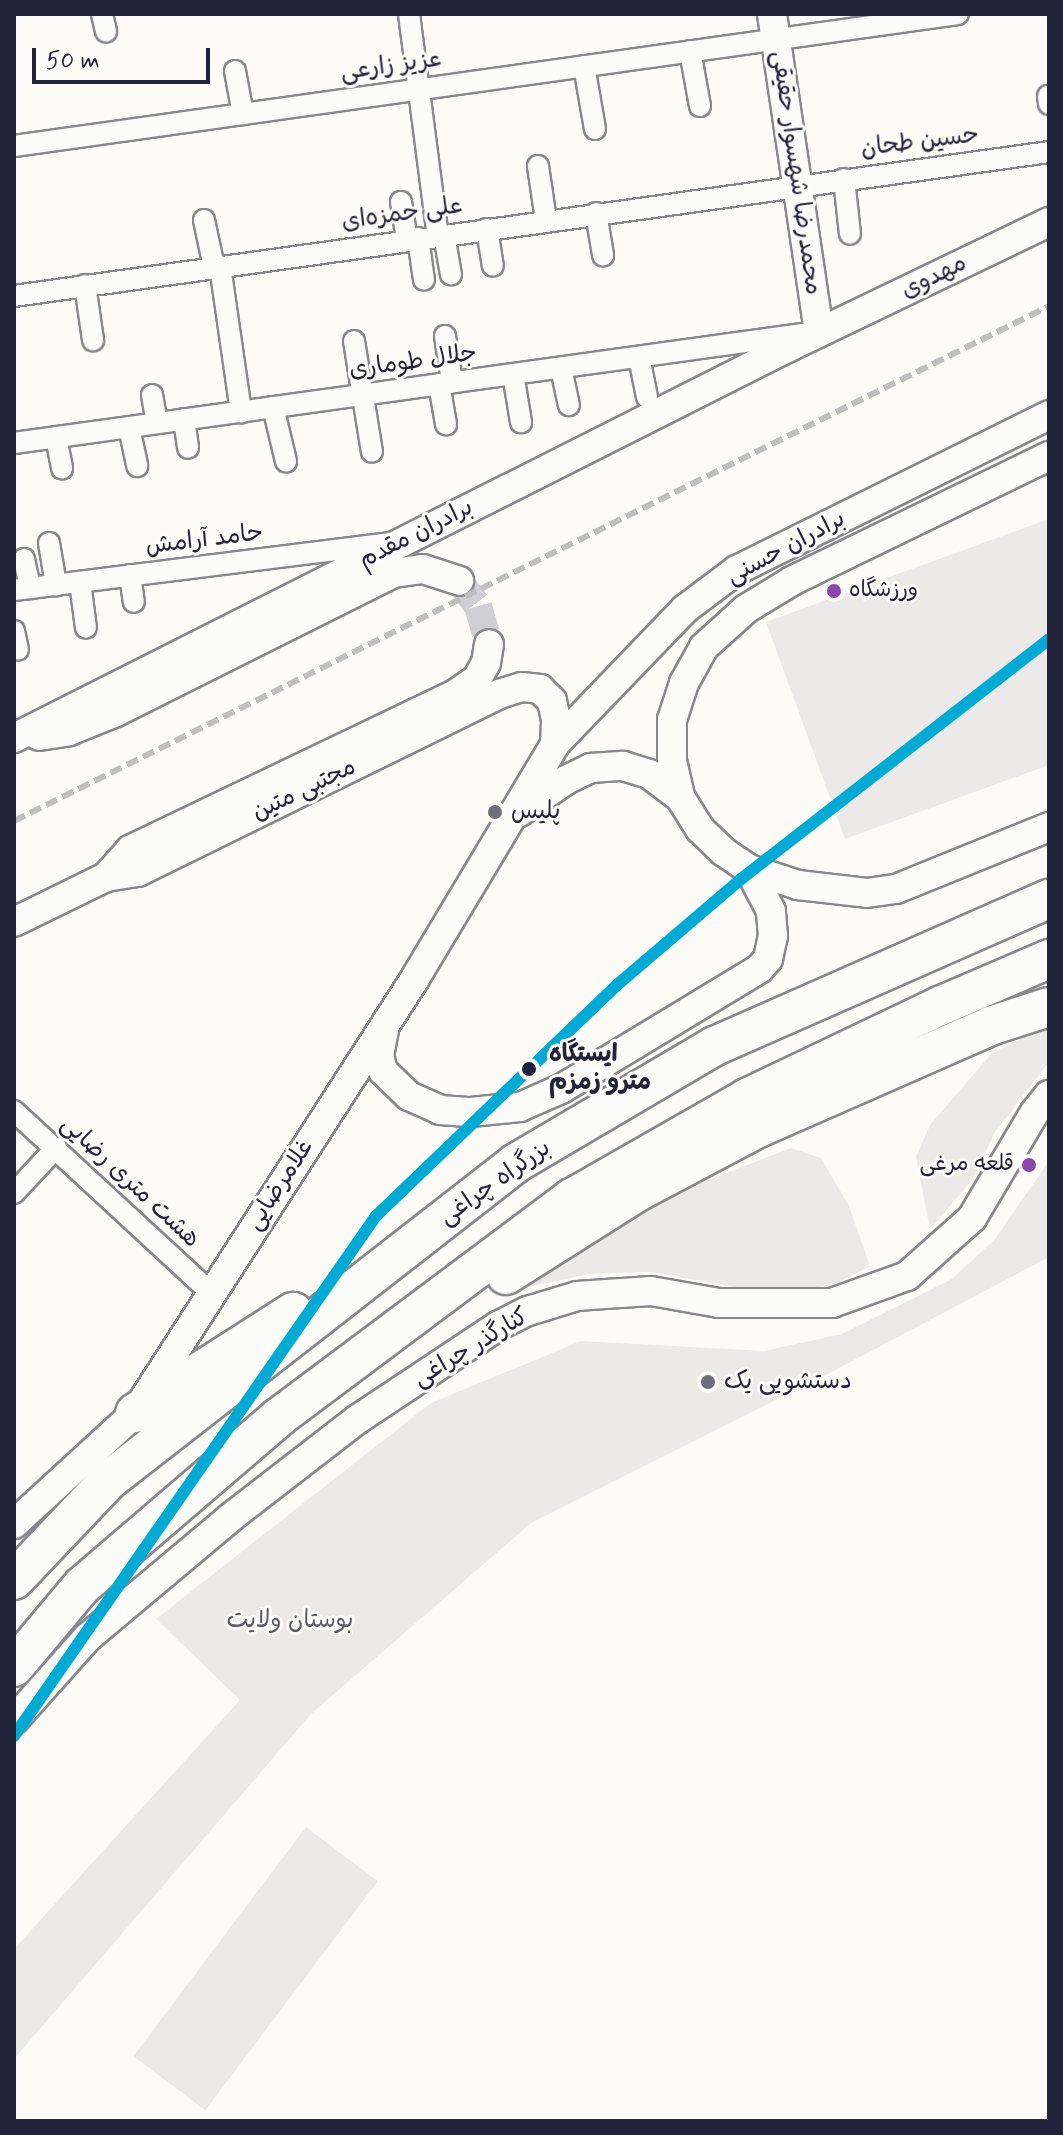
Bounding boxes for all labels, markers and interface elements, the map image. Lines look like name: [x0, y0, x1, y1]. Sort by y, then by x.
scale bar: [36, 32, 214, 82]
street label: عزیز زارعی: [339, 45, 443, 87]
text: 50 m: [46, 46, 100, 77]
street label: محمدرضا شهسوار حقیقی: [765, 49, 827, 297]
street label: حسین طحان: [859, 120, 981, 164]
street label: علی حمزه‌ای: [340, 191, 464, 237]
street label: مهدوی: [896, 249, 972, 305]
street label: جلال طوماری: [347, 339, 479, 385]
street label: برادران مقدم: [354, 493, 478, 575]
street label: برادران حسنی: [722, 505, 850, 591]
street label: حامد آرامش: [144, 519, 264, 561]
place label: ورزشگاه: [849, 578, 918, 604]
marker: ورزشگاه: [826, 583, 842, 599]
street label: مجتبی متین: [247, 753, 361, 827]
place label: پلیس: [511, 798, 560, 826]
marker: پلیس: [486, 803, 504, 821]
place label: ایستگاه مترو زمزم: [549, 1041, 651, 1097]
marker: ایستگاه مترو زمزم: [516, 1056, 542, 1082]
street label: هشت متری رضایی: [54, 1110, 206, 1254]
street label: غلامرضایی: [240, 1134, 320, 1236]
street label: بزرگراه چراغی: [434, 1134, 556, 1232]
place label: قلعه مرغی: [919, 1152, 1014, 1178]
marker: قلعه مرغی: [1021, 1157, 1037, 1173]
street label: کنارگذر چراغی: [408, 1302, 534, 1394]
place label: دستشویی یک: [724, 1368, 852, 1396]
marker: دستشویی یک: [699, 1373, 717, 1391]
park label: بوستان ولایت: [226, 1607, 354, 1635]

